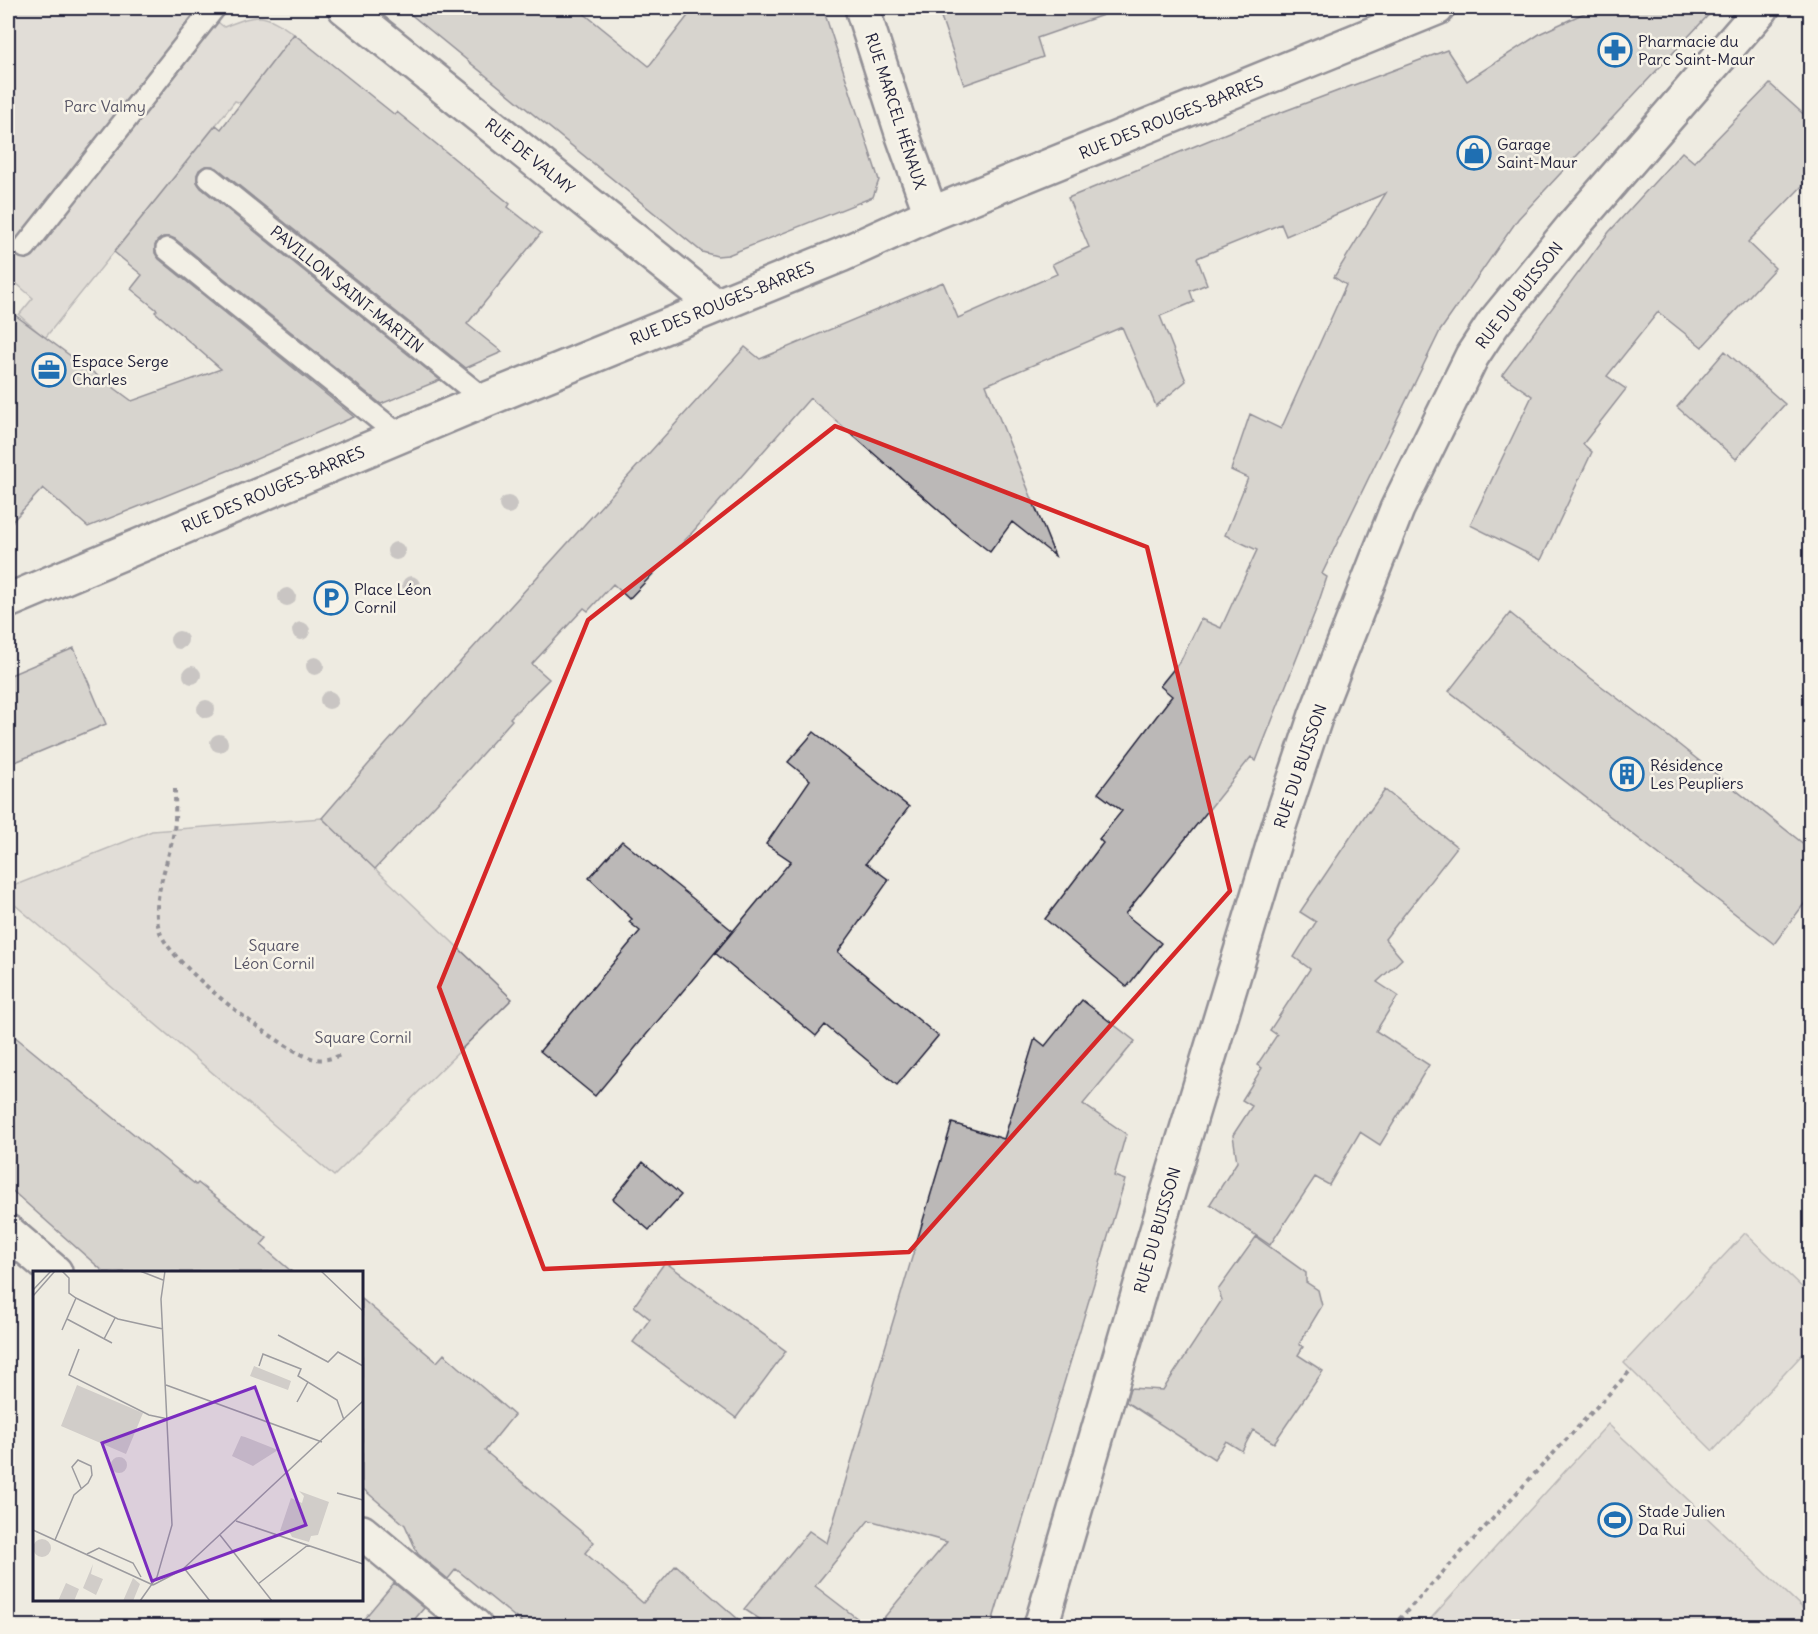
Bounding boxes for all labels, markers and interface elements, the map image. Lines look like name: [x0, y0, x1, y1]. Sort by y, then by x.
street label: RUE MARCEL HÉNAUX: [861, 30, 931, 192]
place label: Pharmacie du Parc Saint-Maur: [1638, 31, 1756, 69]
pharmacy icon: Pharmacie du Parc Saint-Maur: [1597, 32, 1633, 68]
street label: RUE DES ROUGES-BARRES: [1076, 71, 1266, 163]
park label: Parc Valmy: [64, 96, 146, 116]
street label: RUE DE VALMY: [481, 114, 579, 198]
place label: Garage Saint-Maur: [1497, 134, 1578, 172]
shop icon: Garage Saint-Maur: [1456, 135, 1492, 171]
street label: PAVILLON SAINT-MARTIN: [266, 221, 428, 357]
street label: RUE DU BUISSON: [1471, 238, 1567, 352]
street label: RUE DES ROUGES-BARRES: [627, 257, 817, 349]
place label: Espace Serge Charles: [72, 351, 169, 389]
office icon: Espace Serge Charles: [31, 352, 67, 388]
street label: RUE DES ROUGES-BARRES: [178, 441, 368, 537]
place label: Place Léon Cornil: [354, 579, 432, 617]
parking icon: Place Léon Cornil: [313, 580, 349, 616]
street label: RUE DU BUISSON: [1269, 701, 1331, 831]
place label: Résidence Les Peupliers: [1650, 755, 1744, 793]
building icon: Résidence Les Peupliers: [1609, 756, 1645, 792]
park label: Square Léon Cornil: [233, 935, 315, 973]
park label: Square Cornil: [315, 1027, 411, 1047]
street label: RUE DU BUISSON: [1129, 1165, 1185, 1295]
inset map: [33, 1271, 363, 1601]
place label: Stade Julien Da Rui: [1638, 1501, 1725, 1539]
sports icon: Stade Julien Da Rui: [1597, 1502, 1633, 1538]

